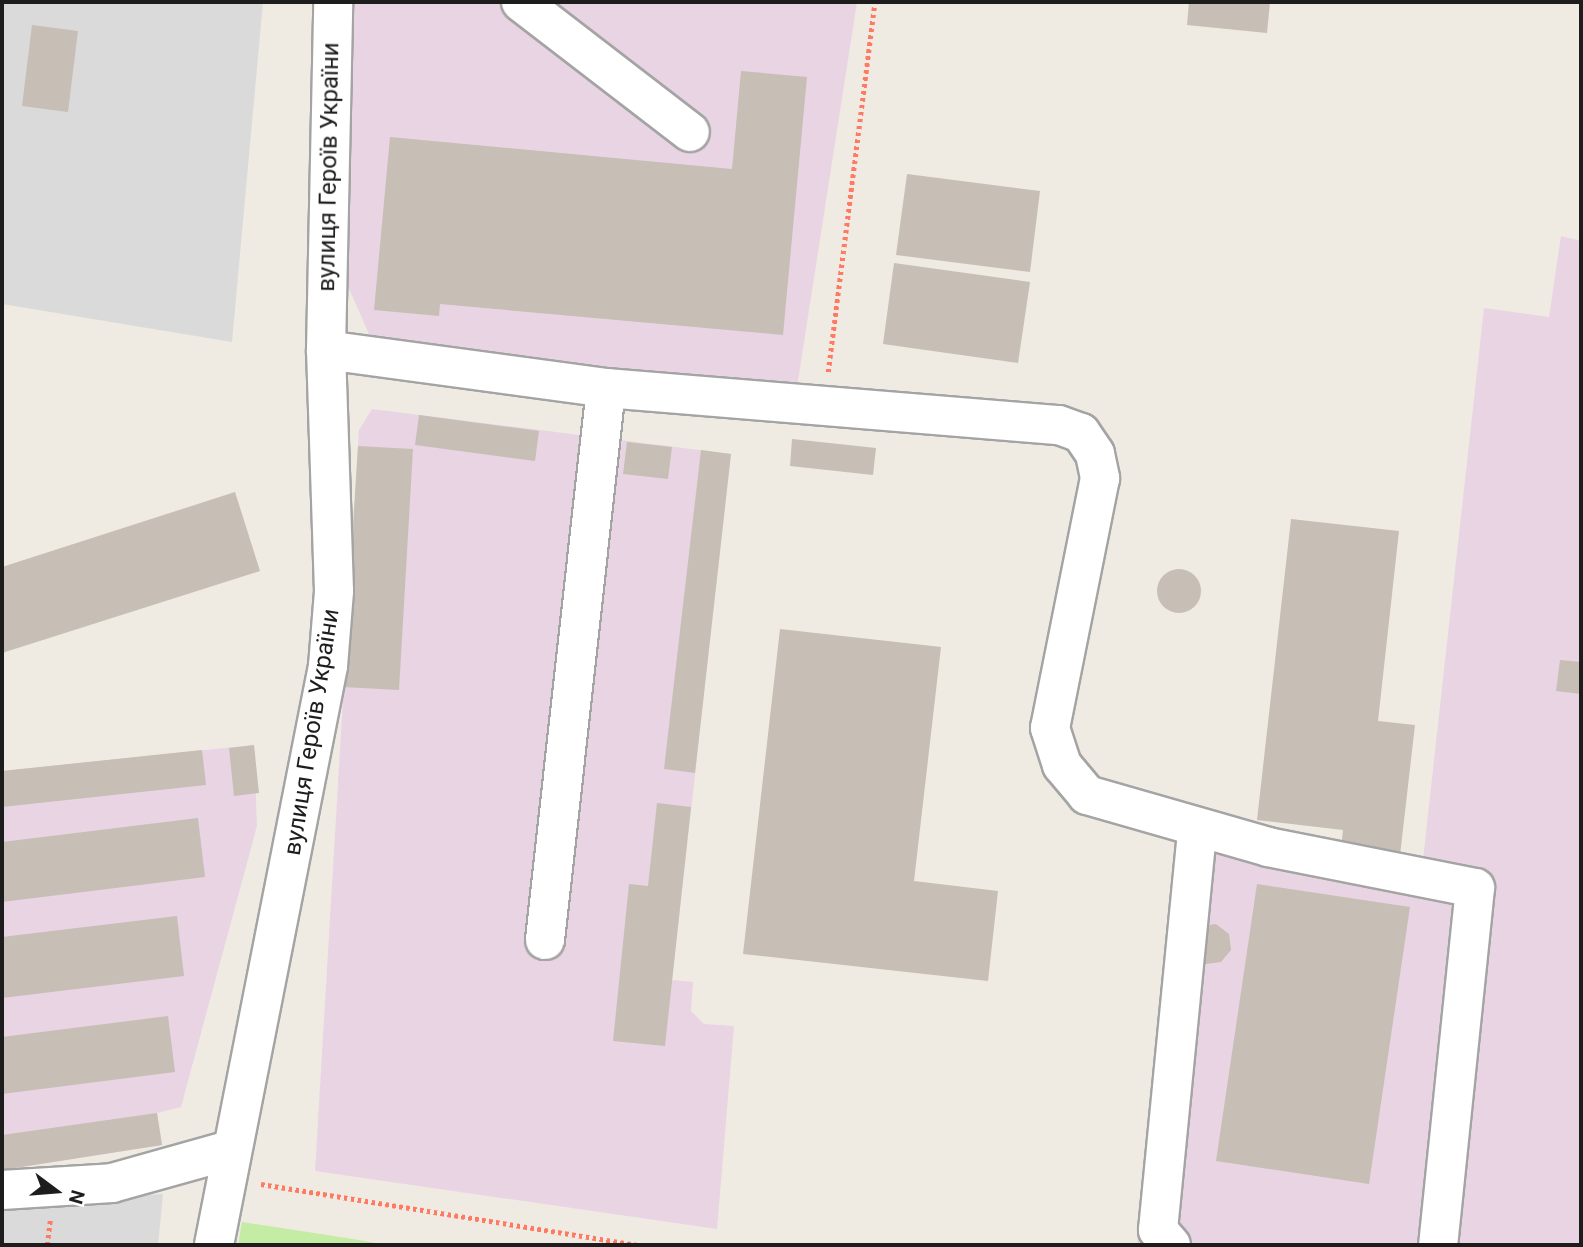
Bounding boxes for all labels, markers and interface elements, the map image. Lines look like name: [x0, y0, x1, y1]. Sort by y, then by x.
street label: вулиця Героїв України: [312, 42, 346, 292]
street label: вулиця Героїв України: [278, 607, 346, 857]
north arrow: [21, 1156, 91, 1226]
text: N: [64, 1187, 90, 1207]

